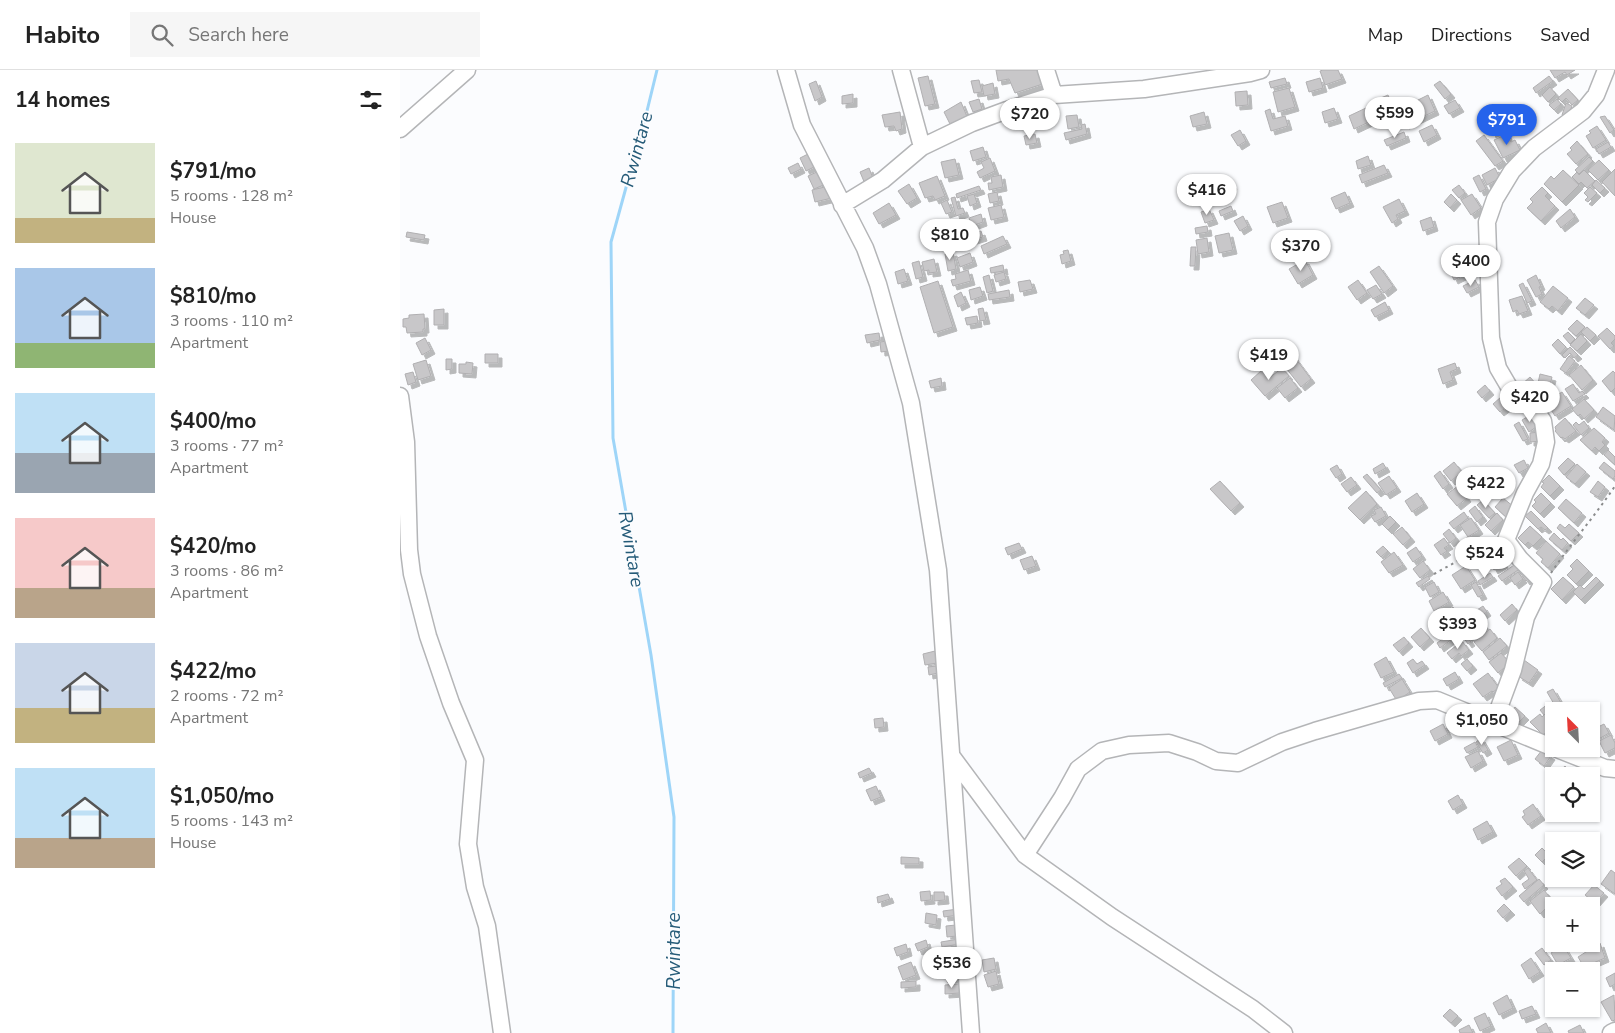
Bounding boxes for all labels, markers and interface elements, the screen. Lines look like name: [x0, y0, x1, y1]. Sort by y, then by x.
search box: [130, 12, 480, 57]
text: Habito: [25, 19, 100, 51]
icon: search: [148, 21, 176, 49]
text: Search here: [188, 22, 289, 48]
text: Map: [1368, 23, 1403, 47]
text: Directions: [1431, 23, 1512, 47]
text: Saved: [1540, 23, 1590, 47]
text: 14 homes: [15, 86, 110, 114]
icon: filters: [357, 86, 385, 114]
pin: $599: [1365, 97, 1425, 139]
pin: $720: [1000, 98, 1060, 140]
text: $599: [1376, 102, 1414, 124]
text: $720: [1011, 103, 1049, 125]
pin: $791: [1477, 104, 1537, 146]
water label: Rwintare: [614, 109, 660, 190]
text: $791: [1488, 109, 1526, 131]
text: $791/mo: [170, 157, 256, 185]
icon: home: [55, 163, 115, 223]
pin: $416: [1177, 174, 1237, 216]
text: $416: [1188, 179, 1226, 201]
text: 5 rooms · 128 m²: [170, 185, 293, 207]
text: House: [170, 207, 216, 229]
pin: $810: [920, 218, 980, 261]
text: $810: [931, 224, 969, 246]
pin: $370: [1271, 230, 1331, 272]
text: $370: [1282, 235, 1320, 257]
pin: $400: [1441, 244, 1501, 287]
text: $400: [1452, 250, 1490, 272]
text: $810/mo: [170, 282, 256, 310]
icon: home: [55, 288, 115, 348]
text: 3 rooms · 110 m²: [170, 310, 293, 332]
text: Apartment: [170, 332, 248, 354]
pin: $419: [1239, 338, 1299, 381]
text: $419: [1250, 344, 1288, 366]
pin: $420: [1500, 380, 1560, 423]
text: $420: [1511, 386, 1549, 408]
text: $400/mo: [170, 407, 256, 435]
icon: home: [55, 413, 115, 473]
text: 3 rooms · 77 m²: [170, 435, 283, 457]
text: Apartment: [170, 457, 248, 479]
pin: $422: [1456, 466, 1516, 509]
text: $422: [1467, 472, 1505, 494]
water label: Rwintare: [611, 509, 651, 590]
text: $420/mo: [170, 532, 256, 560]
pin: $524: [1455, 536, 1515, 579]
icon: home: [55, 538, 115, 598]
text: $524: [1466, 542, 1504, 564]
text: 3 rooms · 86 m²: [170, 560, 283, 582]
text: Apartment: [170, 582, 248, 604]
pin: $393: [1428, 608, 1488, 650]
text: $393: [1439, 613, 1477, 635]
text: $422/mo: [170, 657, 256, 685]
icon: home: [55, 663, 115, 723]
text: 2 rooms · 72 m²: [170, 685, 283, 707]
north arrow: [1545, 702, 1600, 758]
map controls: [1545, 702, 1600, 1017]
pin: $1,050: [1441, 704, 1523, 746]
text: Apartment: [170, 707, 248, 729]
text: $1,050: [1456, 709, 1508, 731]
button: locate: [1545, 767, 1600, 822]
text: $1,050/mo: [170, 782, 274, 810]
icon: home: [55, 788, 115, 848]
text: 5 rooms · 143 m²: [170, 810, 293, 832]
text: House: [170, 832, 216, 854]
button: layers: [1545, 832, 1600, 887]
button: +: [1545, 897, 1600, 952]
water label: Rwintare: [661, 912, 687, 990]
pin: $536: [922, 946, 982, 989]
text: $536: [933, 952, 971, 974]
button: −: [1545, 962, 1600, 1017]

